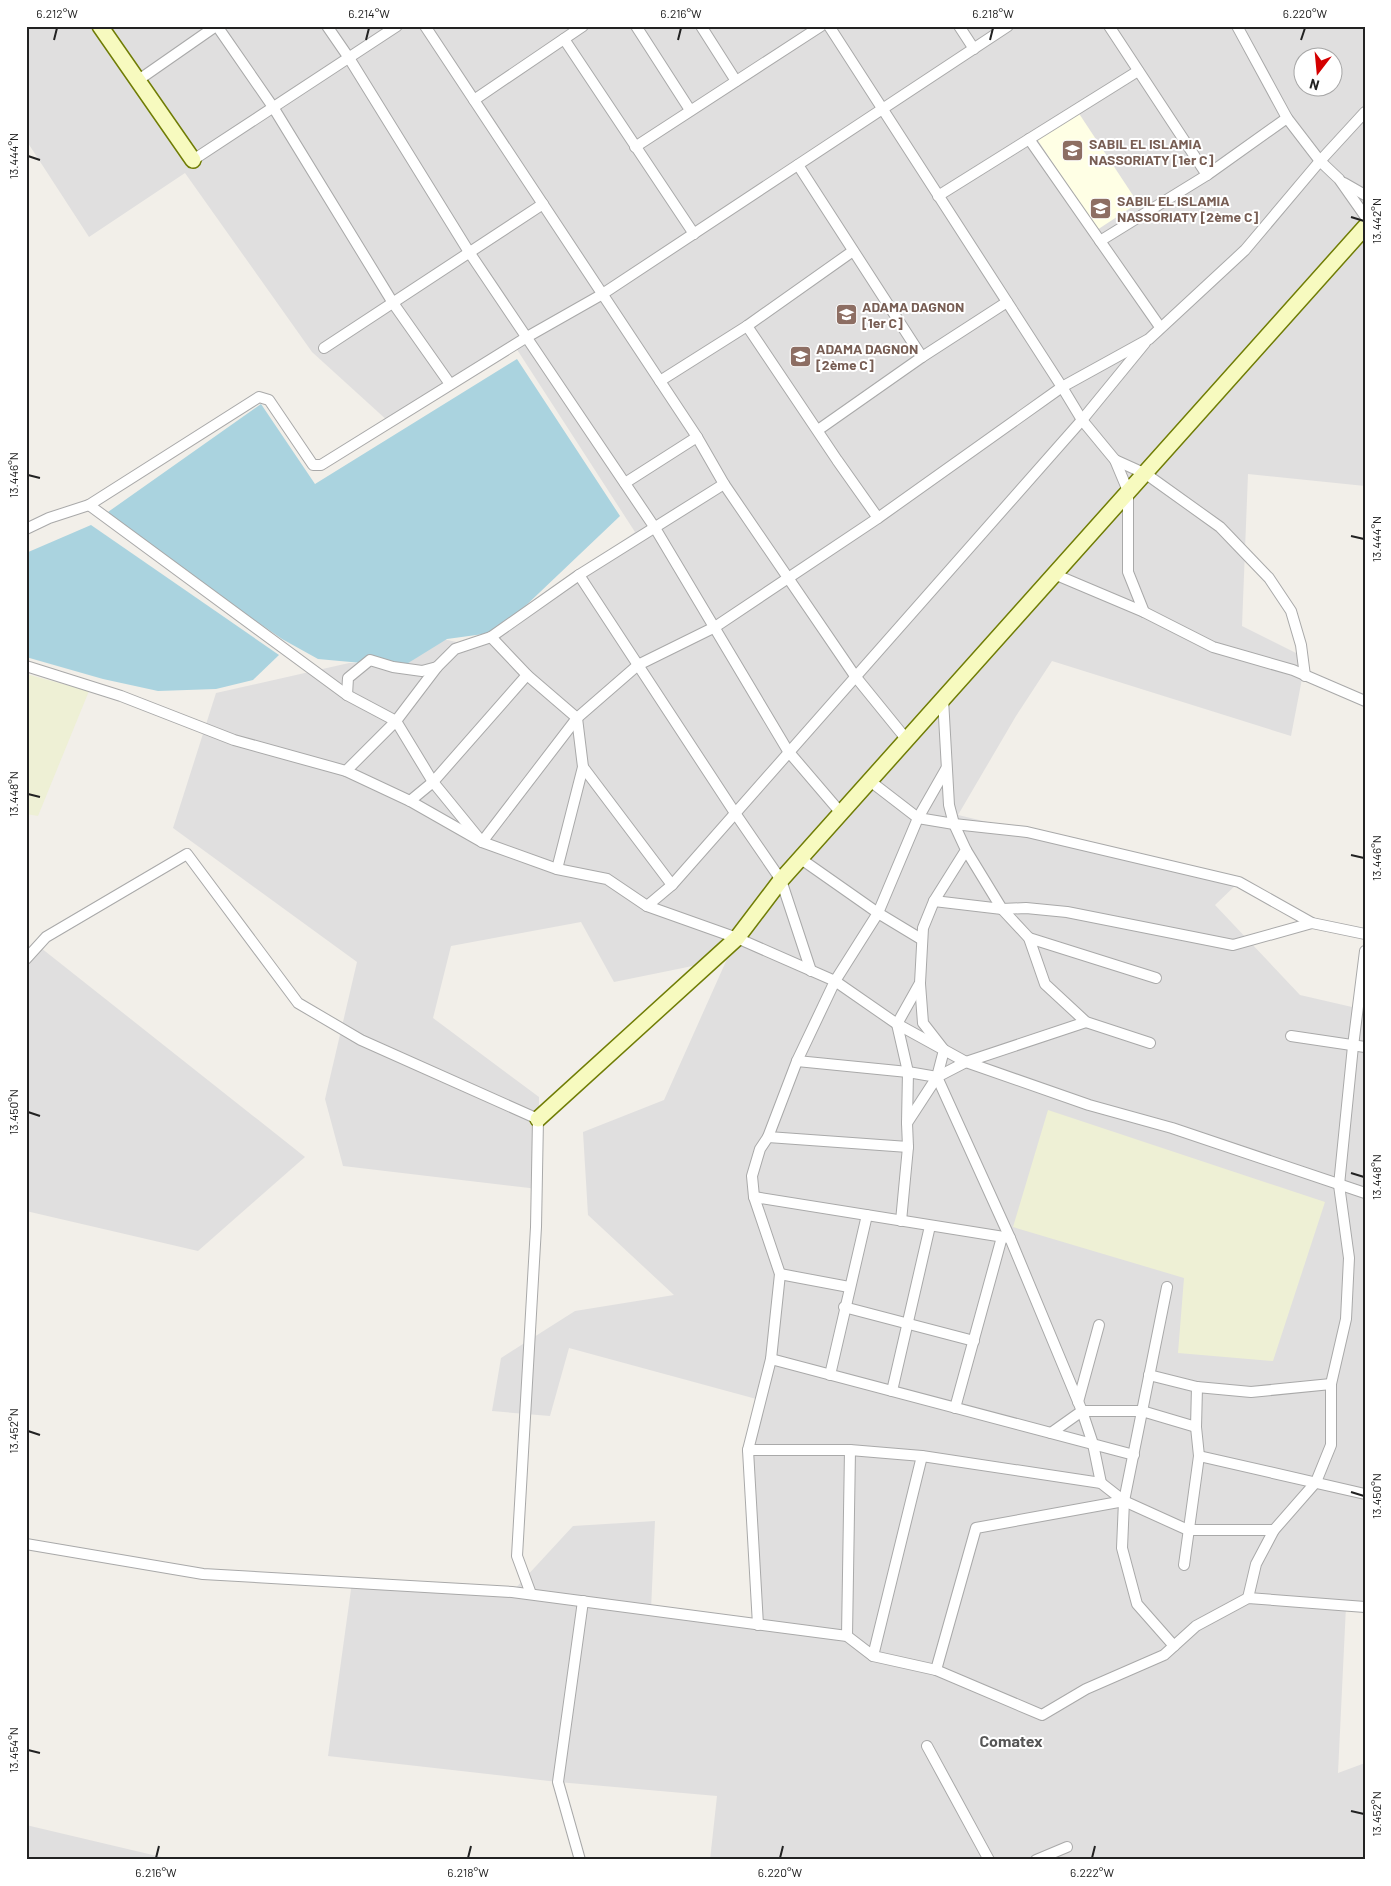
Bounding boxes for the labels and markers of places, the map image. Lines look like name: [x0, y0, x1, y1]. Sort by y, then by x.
place label: SABIL EL ISLAMIA NASSORIATY [1er C]: [1089, 135, 1214, 168]
school or university icon: SABIL EL ISLAMIA NASSORIATY [1er C]: [1061, 139, 1085, 163]
place label: SABIL EL ISLAMIA NASSORIATY [2ème C]: [1117, 192, 1258, 225]
school or university icon: SABIL EL ISLAMIA NASSORIATY [2ème C]: [1089, 196, 1113, 220]
place label: ADAMA DAGNON [1er C]: [862, 298, 964, 331]
school or university icon: ADAMA DAGNON [1er C]: [834, 302, 858, 326]
place label: ADAMA DAGNON [2ème C]: [816, 340, 918, 373]
school or university icon: ADAMA DAGNON [2ème C]: [788, 344, 812, 368]

